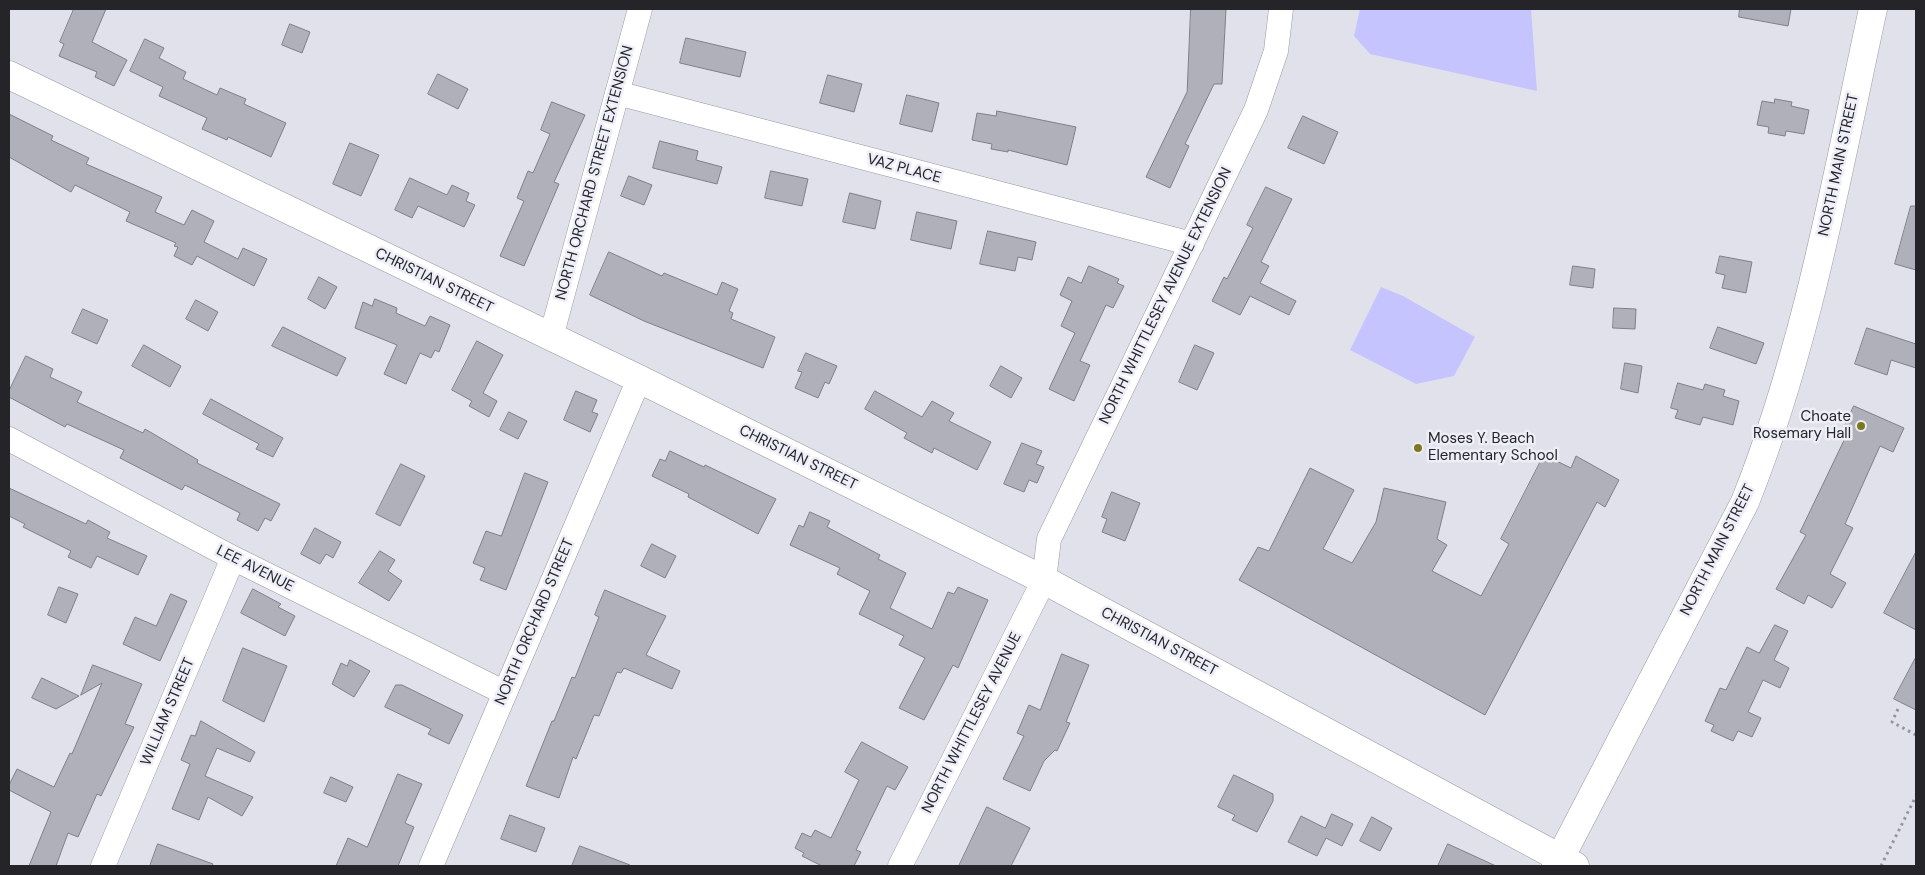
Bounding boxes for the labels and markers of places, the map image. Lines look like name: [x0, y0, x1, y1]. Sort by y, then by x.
place label: Choate Rosemary Hall: [1753, 408, 1851, 443]
marker: Choate Rosemary Hall: [1855, 420, 1867, 432]
place label: Moses Y. Beach Elementary School: [1428, 430, 1558, 465]
marker: Moses Y. Beach Elementary School: [1412, 442, 1424, 454]

